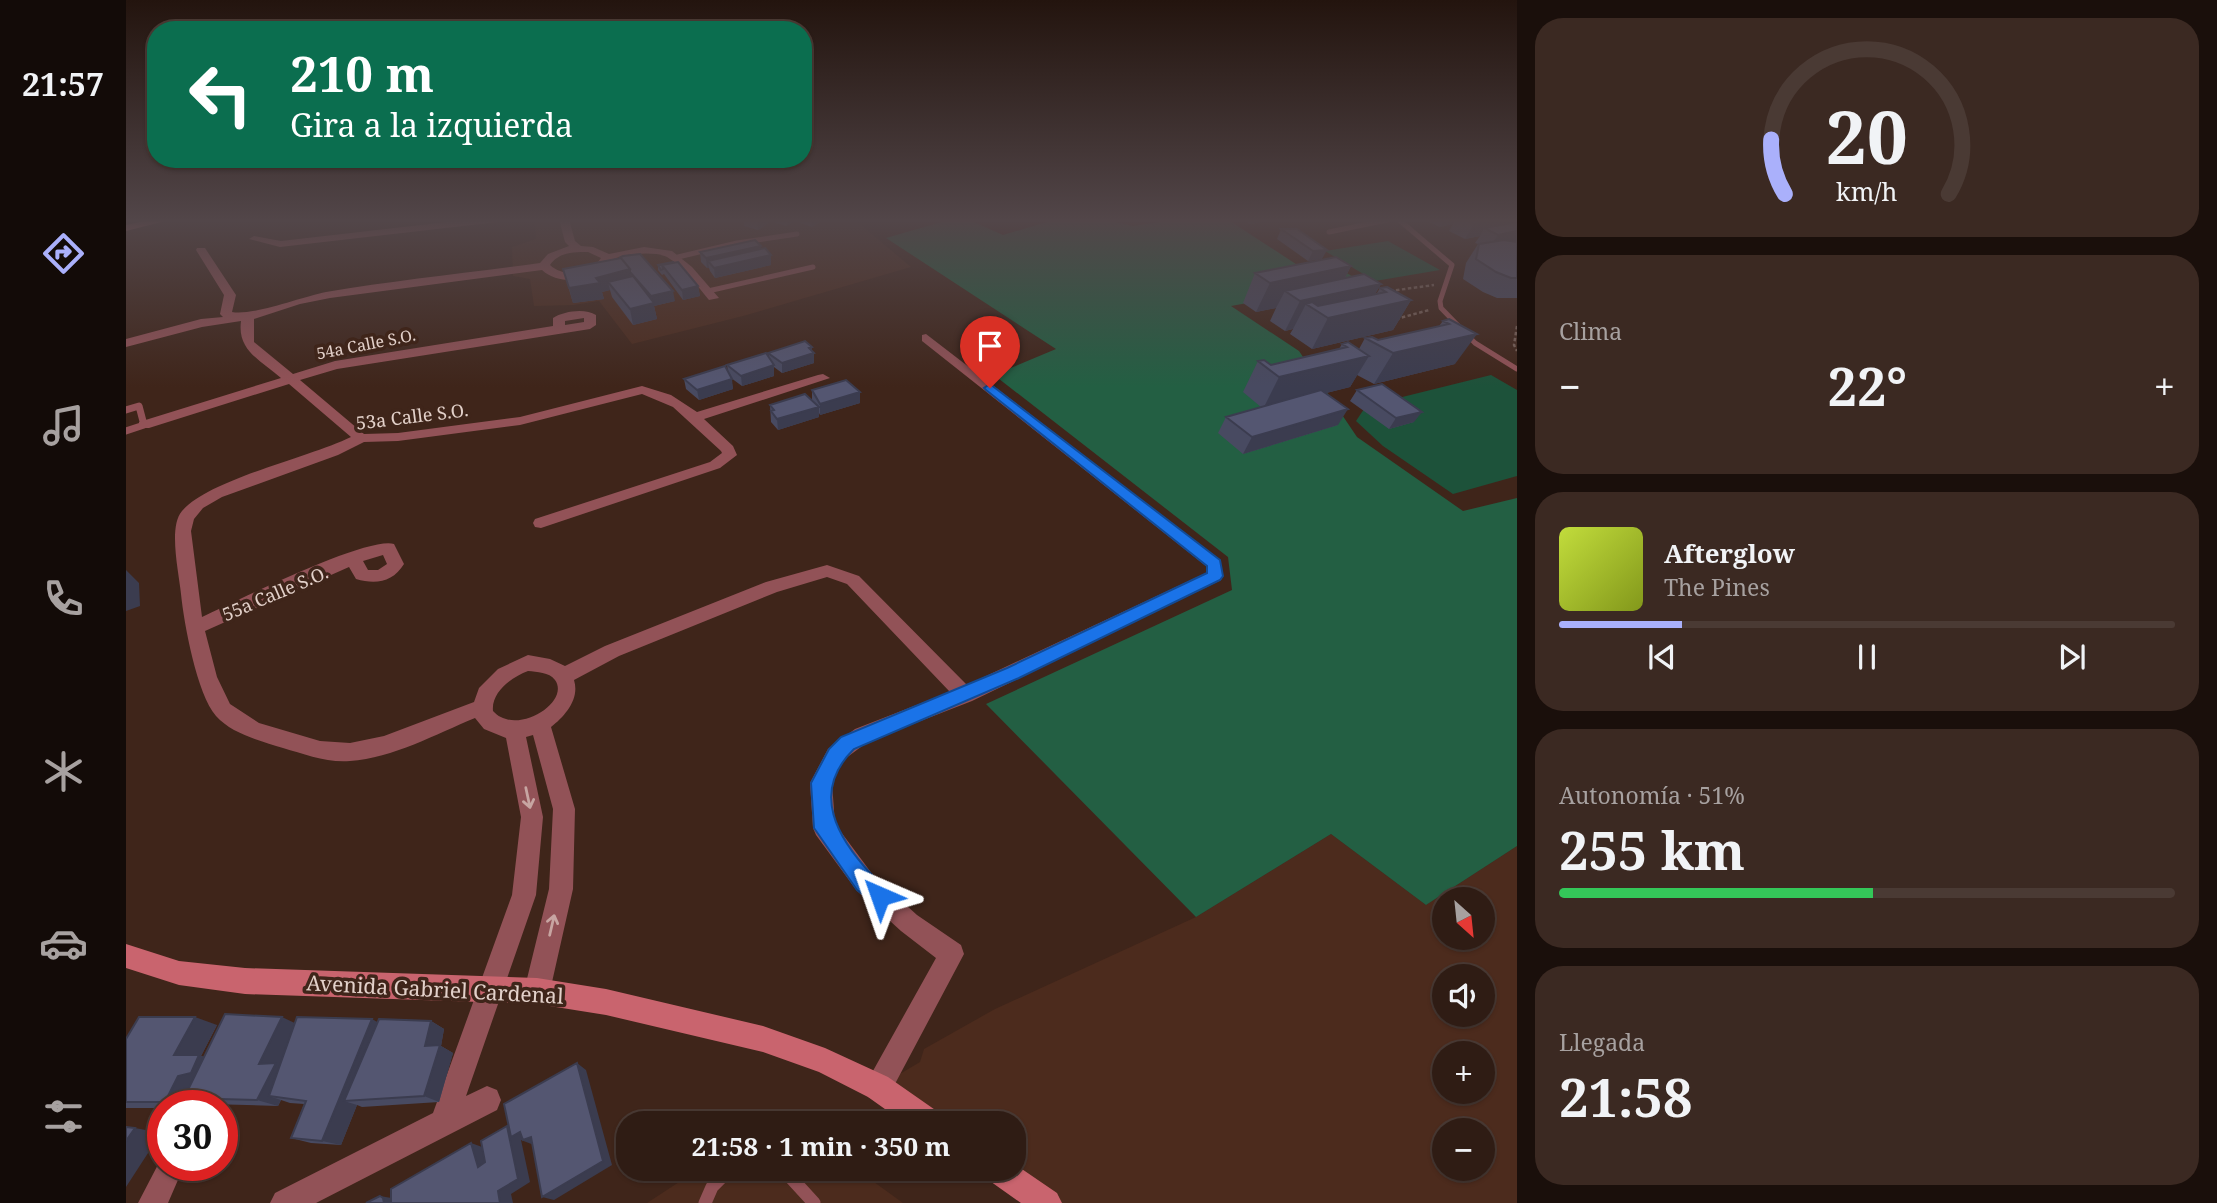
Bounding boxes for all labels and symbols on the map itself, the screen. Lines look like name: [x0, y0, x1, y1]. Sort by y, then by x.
pin: [960, 316, 1020, 388]
street label: 54a Calle S.O.: [315, 324, 417, 364]
street label: 53a Calle S.O.: [354, 397, 470, 435]
street label: 55a Calle S.O.: [218, 560, 332, 626]
one-way arrow: [521, 786, 535, 809]
position arrow: [843, 859, 917, 933]
north arrow: [1432, 887, 1494, 950]
one-way arrow: [546, 914, 560, 937]
street label: Avenida Gabriel Cardenal: [306, 968, 565, 1010]
speed limit sign: 30: [147, 1090, 238, 1181]

